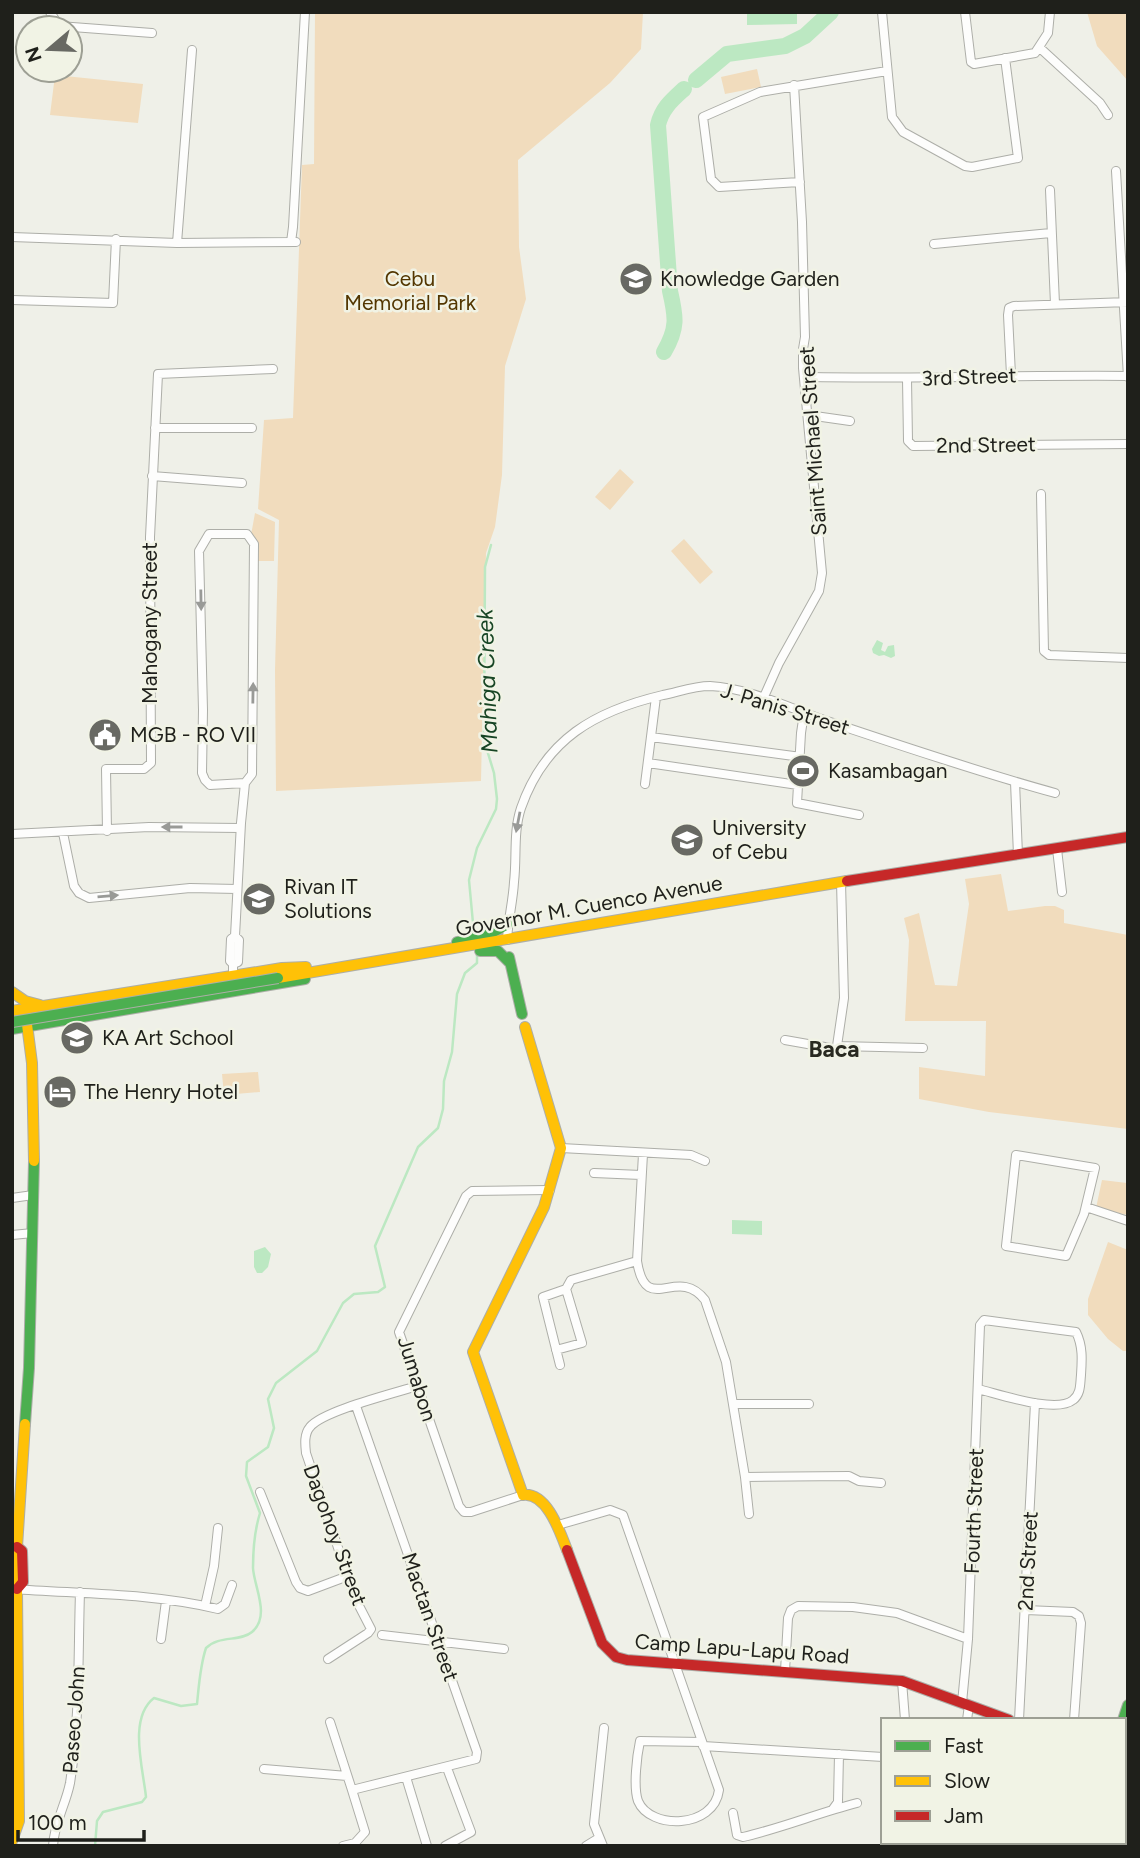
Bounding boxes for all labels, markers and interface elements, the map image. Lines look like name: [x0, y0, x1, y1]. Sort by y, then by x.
north arrow: [14, 14, 84, 84]
text: N: [20, 44, 47, 65]
school or university icon: Knowledge Garden: [617, 260, 655, 298]
park label: Cebu Memorial Park: [344, 266, 477, 315]
place label: Knowledge Garden: [660, 266, 839, 291]
street label: Saint Michael Street: [793, 345, 832, 537]
street label: 3rd Street: [921, 362, 1017, 391]
street label: 2nd Street: [936, 431, 1036, 458]
street label: Mahogany Street: [137, 542, 162, 704]
one-way arrow: [195, 589, 206, 611]
water label: Mahiga Creek: [470, 607, 504, 754]
street label: J. Panis Street: [718, 677, 853, 740]
one-way arrow: [247, 681, 258, 703]
public building icon: MGB - RO VII: [86, 716, 124, 754]
place label: MGB - RO VII: [130, 722, 256, 747]
sports icon: Kasambagan: [784, 752, 822, 790]
place label: Kasambagan: [828, 758, 947, 783]
one-way arrow: [513, 811, 524, 833]
place label: University of Cebu: [712, 815, 806, 864]
one-way arrow: [161, 821, 183, 833]
school or university icon: University of Cebu: [668, 821, 706, 859]
street label: Governor M. Cuenco Avenue: [454, 870, 724, 941]
place label: Rivan IT Solutions: [284, 874, 372, 923]
school or university icon: Rivan IT Solutions: [240, 880, 278, 918]
one-way arrow: [97, 890, 119, 901]
school or university icon: KA Art School: [58, 1019, 96, 1057]
place label: KA Art School: [102, 1025, 234, 1050]
district label: Baca: [808, 1035, 860, 1063]
hotel icon: The Henry Hotel: [41, 1073, 79, 1111]
place label: The Henry Hotel: [84, 1079, 238, 1104]
street label: Jumabon: [393, 1333, 442, 1424]
street label: Fourth Street: [959, 1448, 988, 1574]
street label: Dagohoy Street: [298, 1461, 373, 1609]
street label: 2nd Street: [1012, 1510, 1043, 1611]
street label: Mactan Street: [397, 1549, 464, 1684]
street label: Camp Lapu-Lapu Road: [634, 1629, 850, 1668]
street label: Paseo John: [57, 1665, 90, 1775]
legend: [881, 1718, 1126, 1844]
text: Fast: [944, 1733, 984, 1758]
text: Slow: [944, 1768, 990, 1793]
scale bar: [18, 1798, 144, 1842]
text: Jam: [944, 1803, 983, 1828]
text: 100 m: [28, 1810, 87, 1835]

